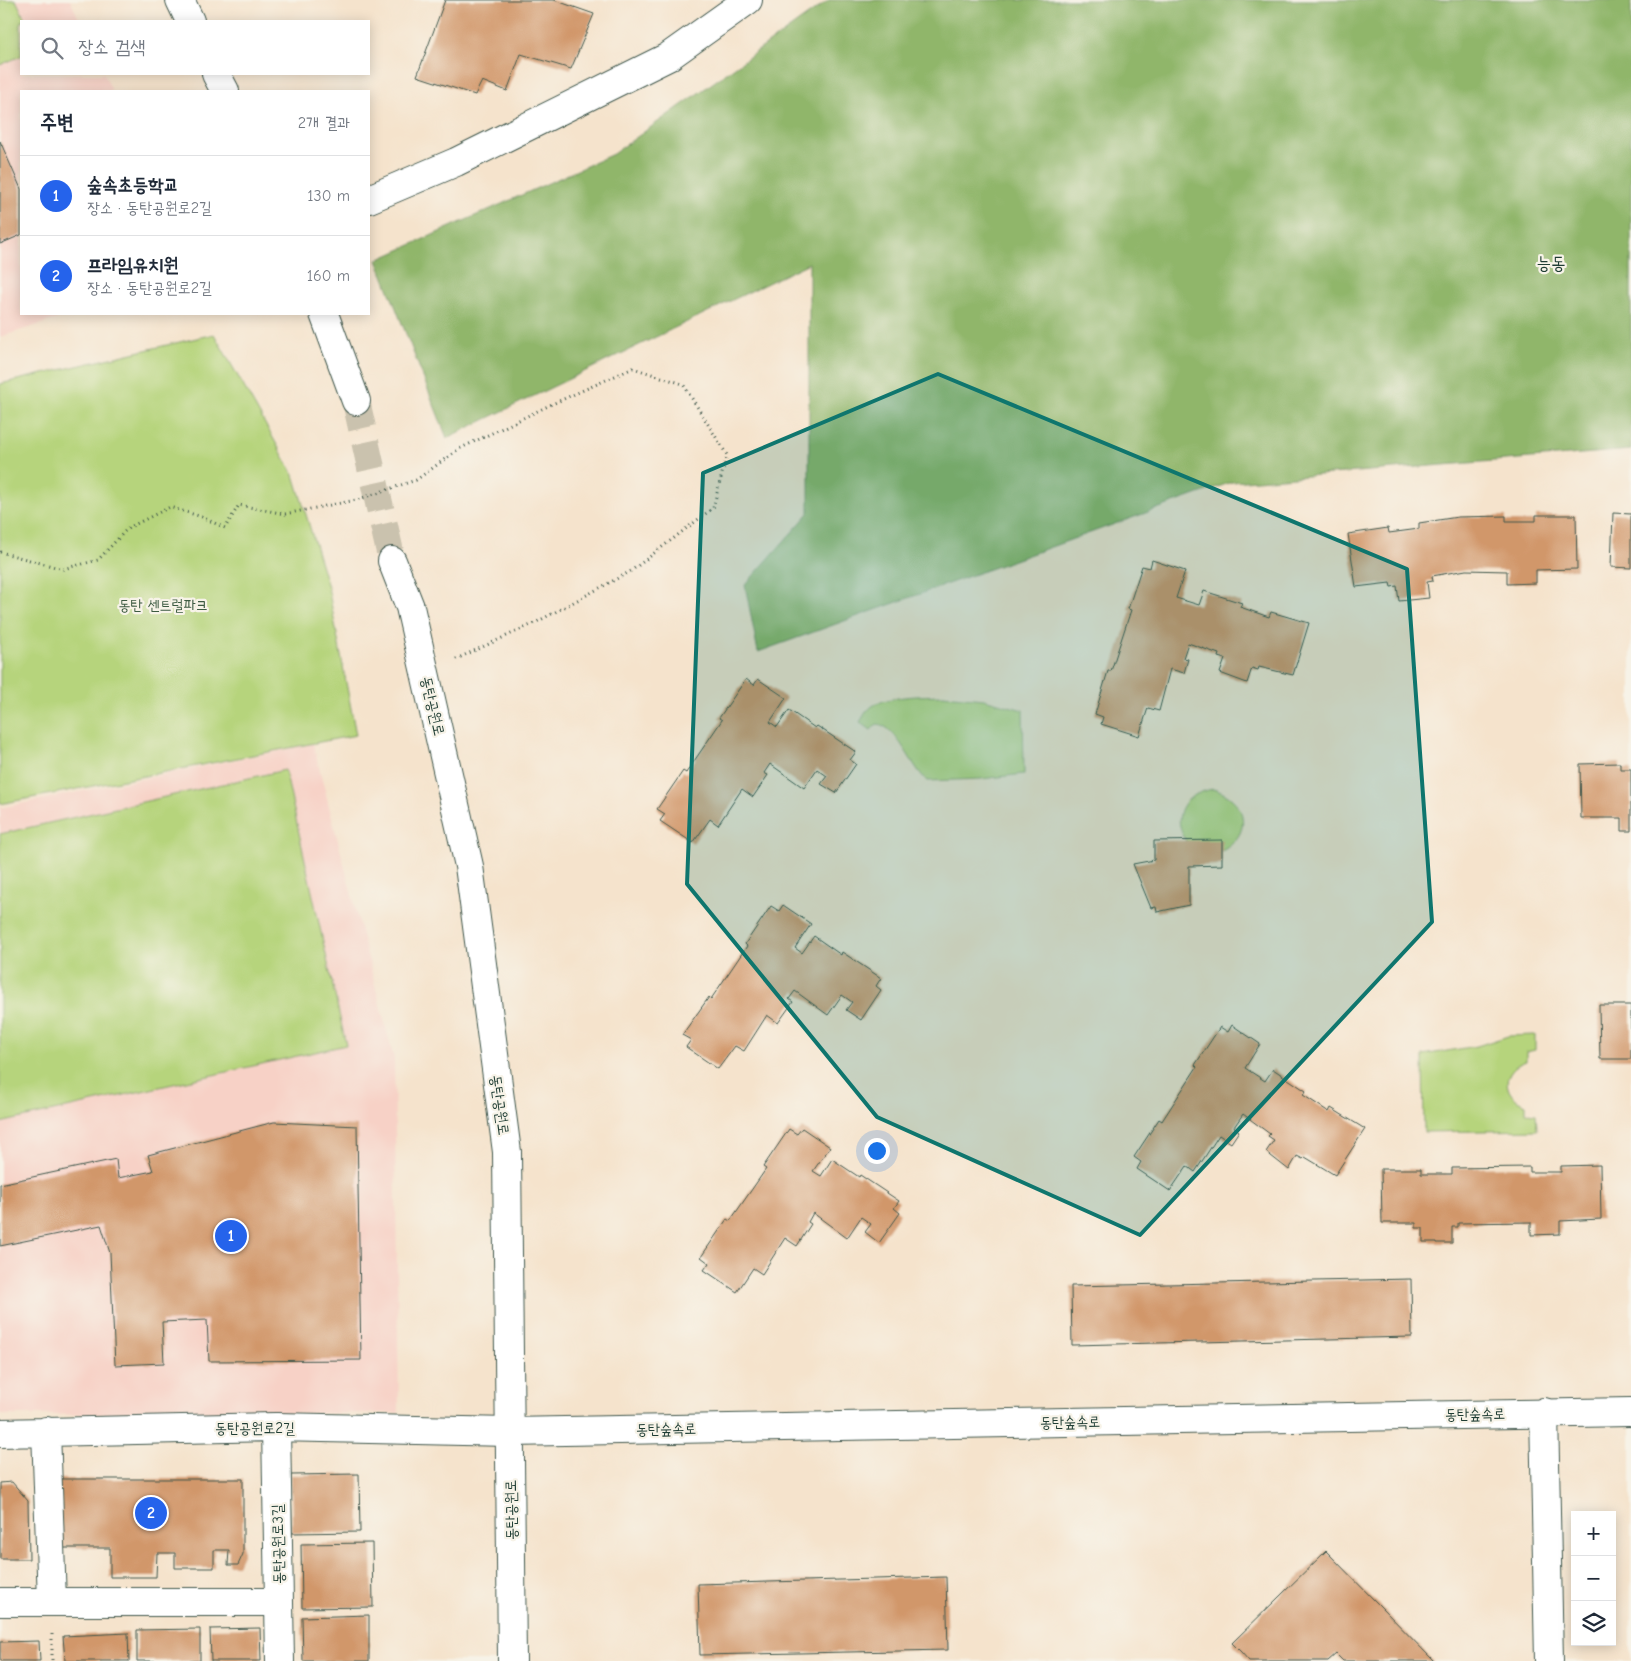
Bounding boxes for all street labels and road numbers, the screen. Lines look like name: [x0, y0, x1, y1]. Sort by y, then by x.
street label: 동탄공원로: [417, 675, 449, 737]
street label: 동탄공원로: [487, 1074, 513, 1136]
street label: 동탄숲속로: [1445, 1404, 1505, 1424]
street label: 동탄숲속로: [1040, 1412, 1100, 1432]
street label: 동탄공원로2길: [215, 1419, 295, 1437]
street label: 동탄숲속로: [636, 1419, 696, 1439]
street label: 동탄공원로: [501, 1480, 521, 1540]
street label: 동탄공원로3길: [268, 1504, 288, 1584]

